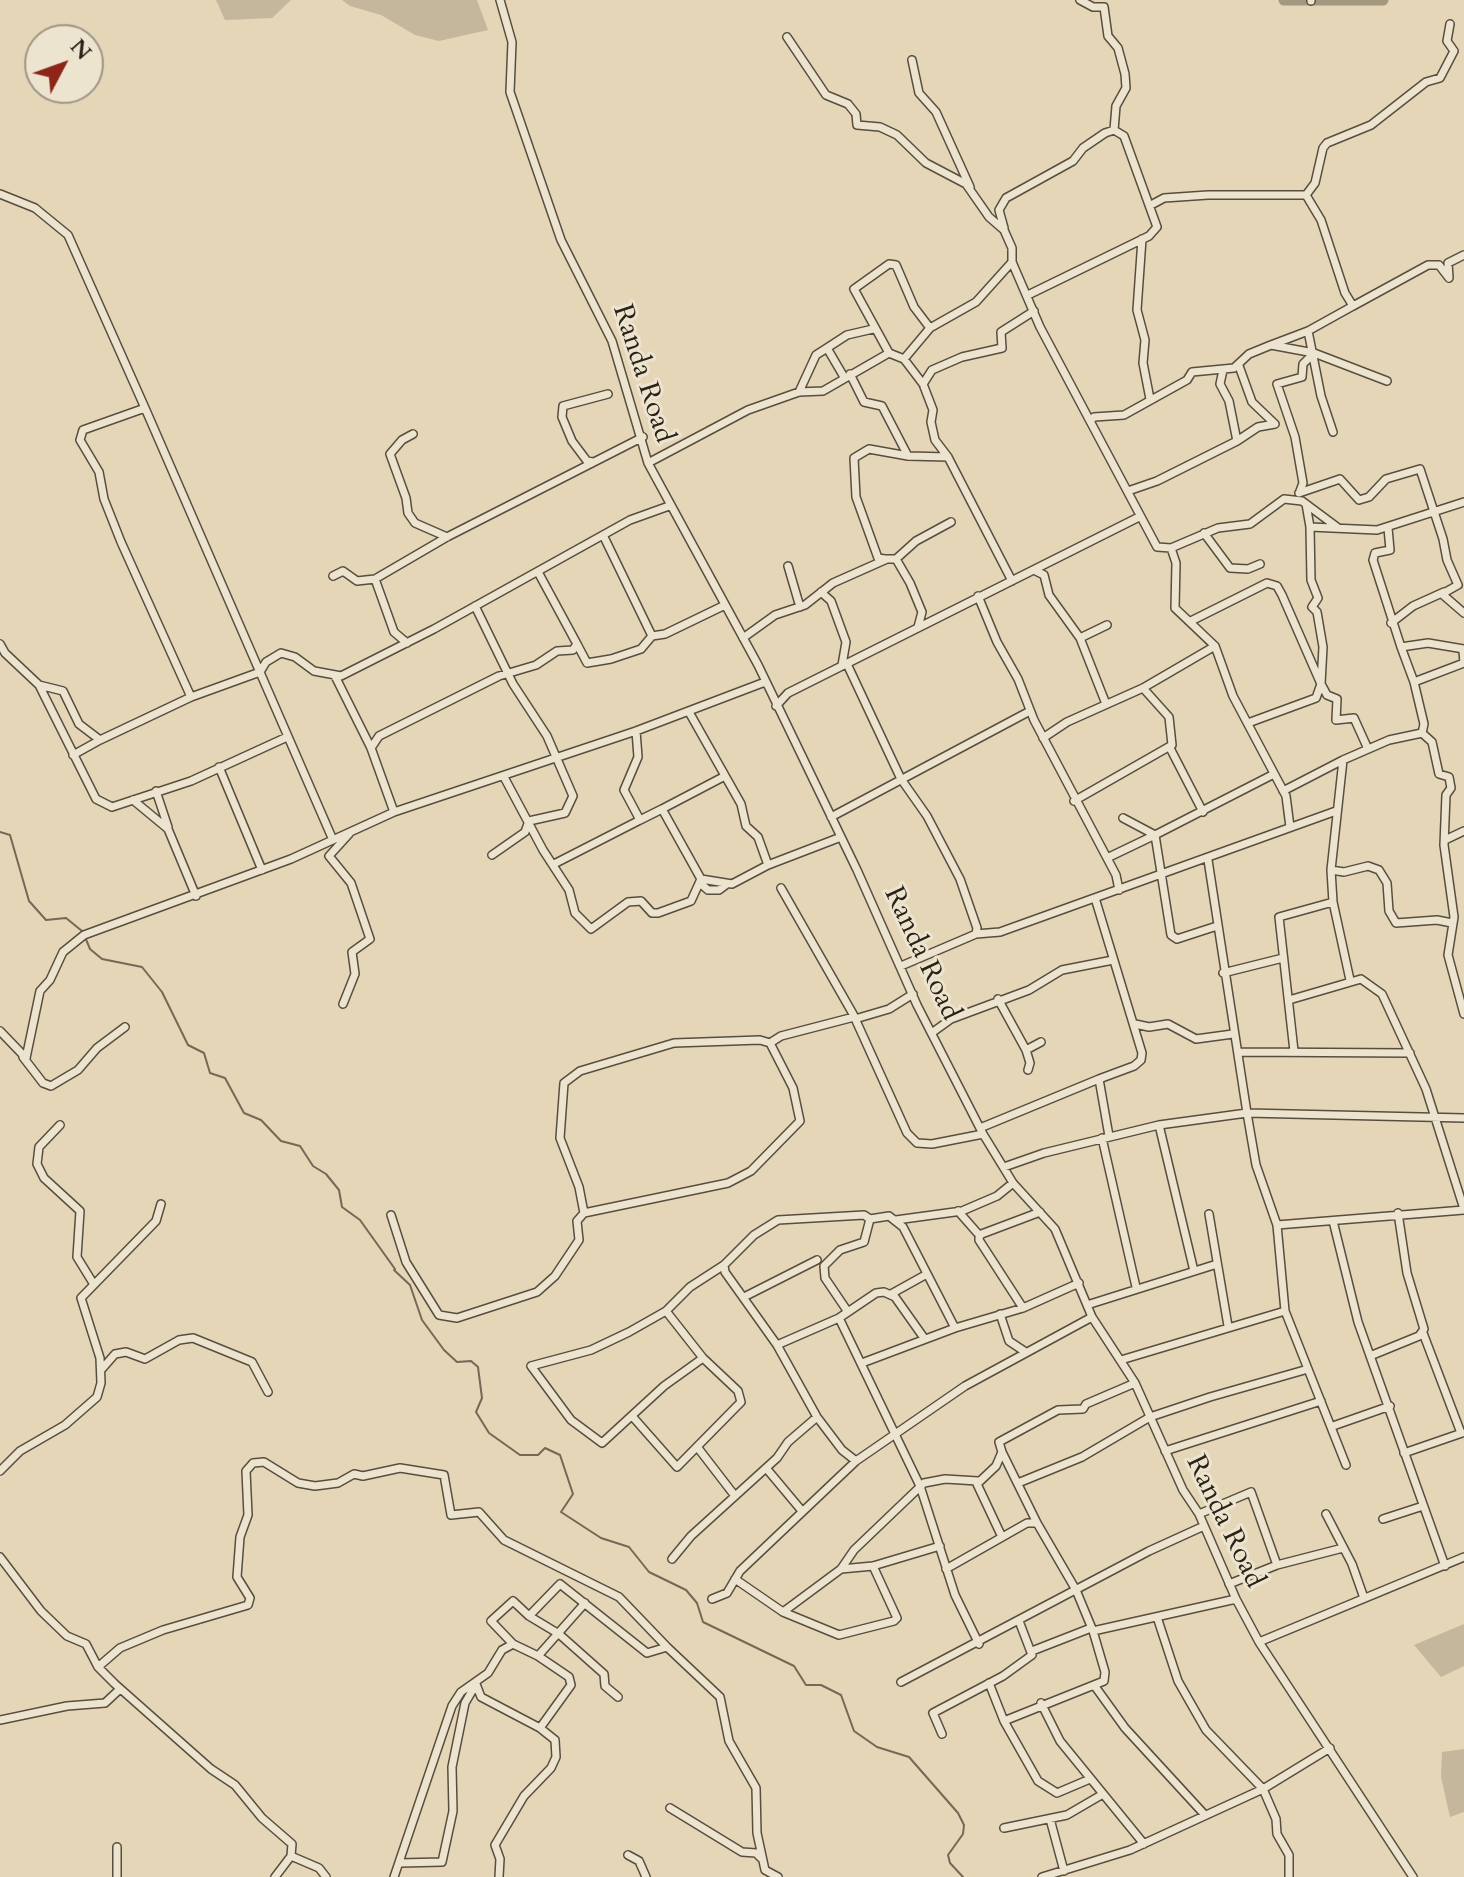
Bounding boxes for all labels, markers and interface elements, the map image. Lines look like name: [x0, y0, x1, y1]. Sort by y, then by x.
north arrow: [24, 24, 104, 104]
text: N: [63, 33, 98, 67]
street label: Randa Road: [604, 301, 680, 447]
street label: Randa Road: [875, 882, 967, 1026]
street label: Randa Road: [1177, 1450, 1271, 1594]

